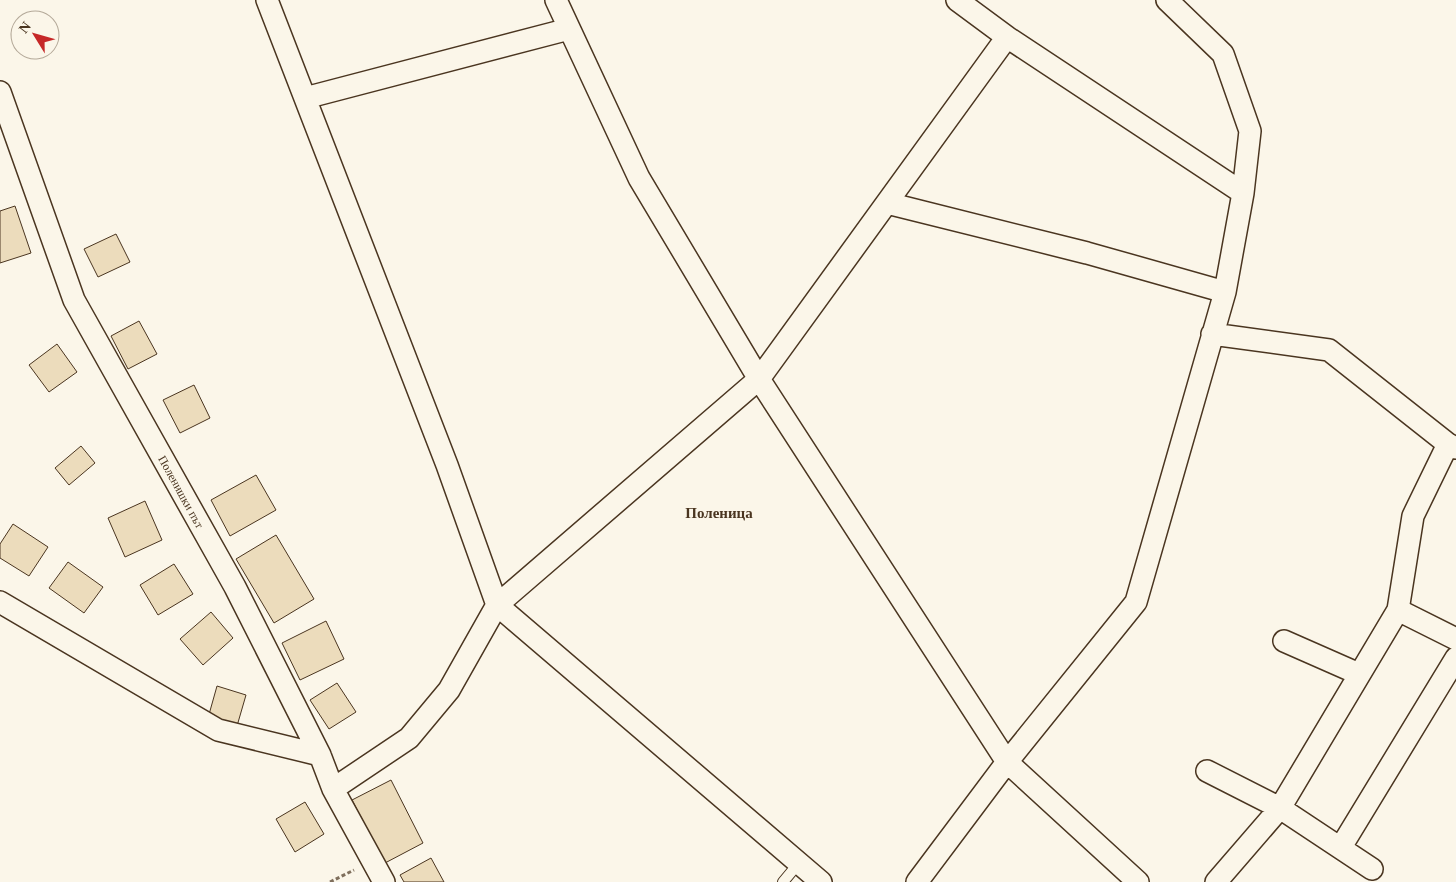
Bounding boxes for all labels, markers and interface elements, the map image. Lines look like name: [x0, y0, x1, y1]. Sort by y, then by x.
north arrow: [10, 10, 60, 60]
text: N: [16, 19, 34, 36]
street label: Поленишки път: [155, 453, 207, 531]
district label: Поленица: [685, 505, 753, 521]

